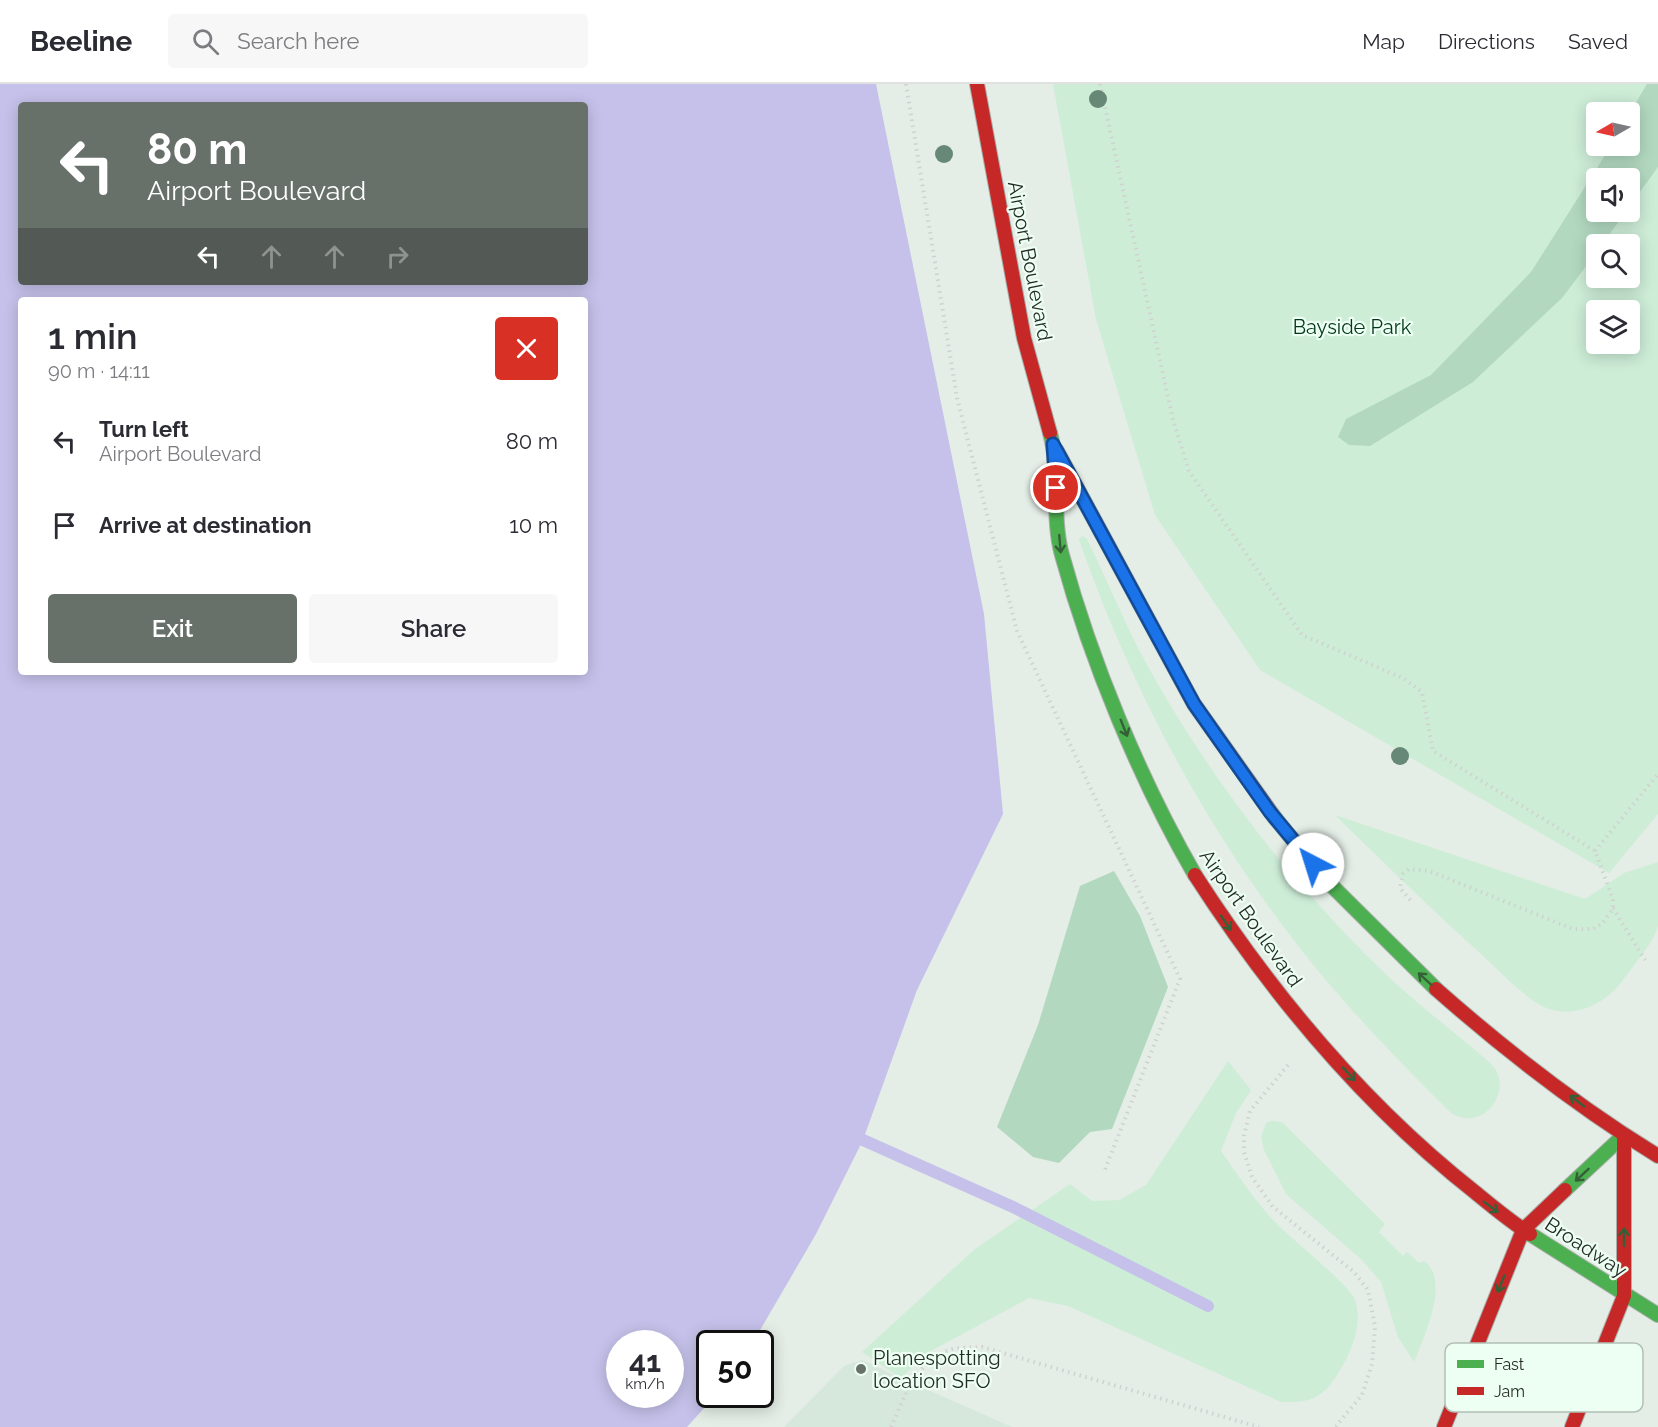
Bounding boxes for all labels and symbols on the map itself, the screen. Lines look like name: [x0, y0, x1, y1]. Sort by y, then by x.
north arrow: [1586, 102, 1640, 156]
street label: Airport Boulevard: [1003, 179, 1057, 343]
park label: Bayside Park: [1293, 315, 1412, 339]
pin: [1030, 462, 1081, 513]
one-way arrow: [1055, 534, 1066, 554]
one-way arrow: [1119, 719, 1130, 737]
position arrow: [1281, 832, 1345, 896]
street label: Airport Boulevard: [1195, 845, 1307, 991]
one-way arrow: [1220, 914, 1232, 931]
one-way arrow: [1418, 972, 1433, 986]
one-way arrow: [1342, 1066, 1356, 1081]
one-way arrow: [1570, 1094, 1586, 1107]
one-way arrow: [1574, 1168, 1589, 1183]
one-way arrow: [1483, 1200, 1499, 1213]
street label: Broadway: [1541, 1212, 1632, 1282]
one-way arrow: [1618, 1228, 1630, 1248]
one-way arrow: [1495, 1275, 1506, 1293]
speed limit sign: 50: [696, 1330, 774, 1408]
legend: [1445, 1343, 1643, 1412]
place label: Planespotting location SFO: [873, 1346, 1001, 1393]
text: Fast: [1494, 1355, 1525, 1374]
marker: Planespotting location SFO: [854, 1362, 868, 1376]
text: Jam: [1494, 1382, 1525, 1401]

